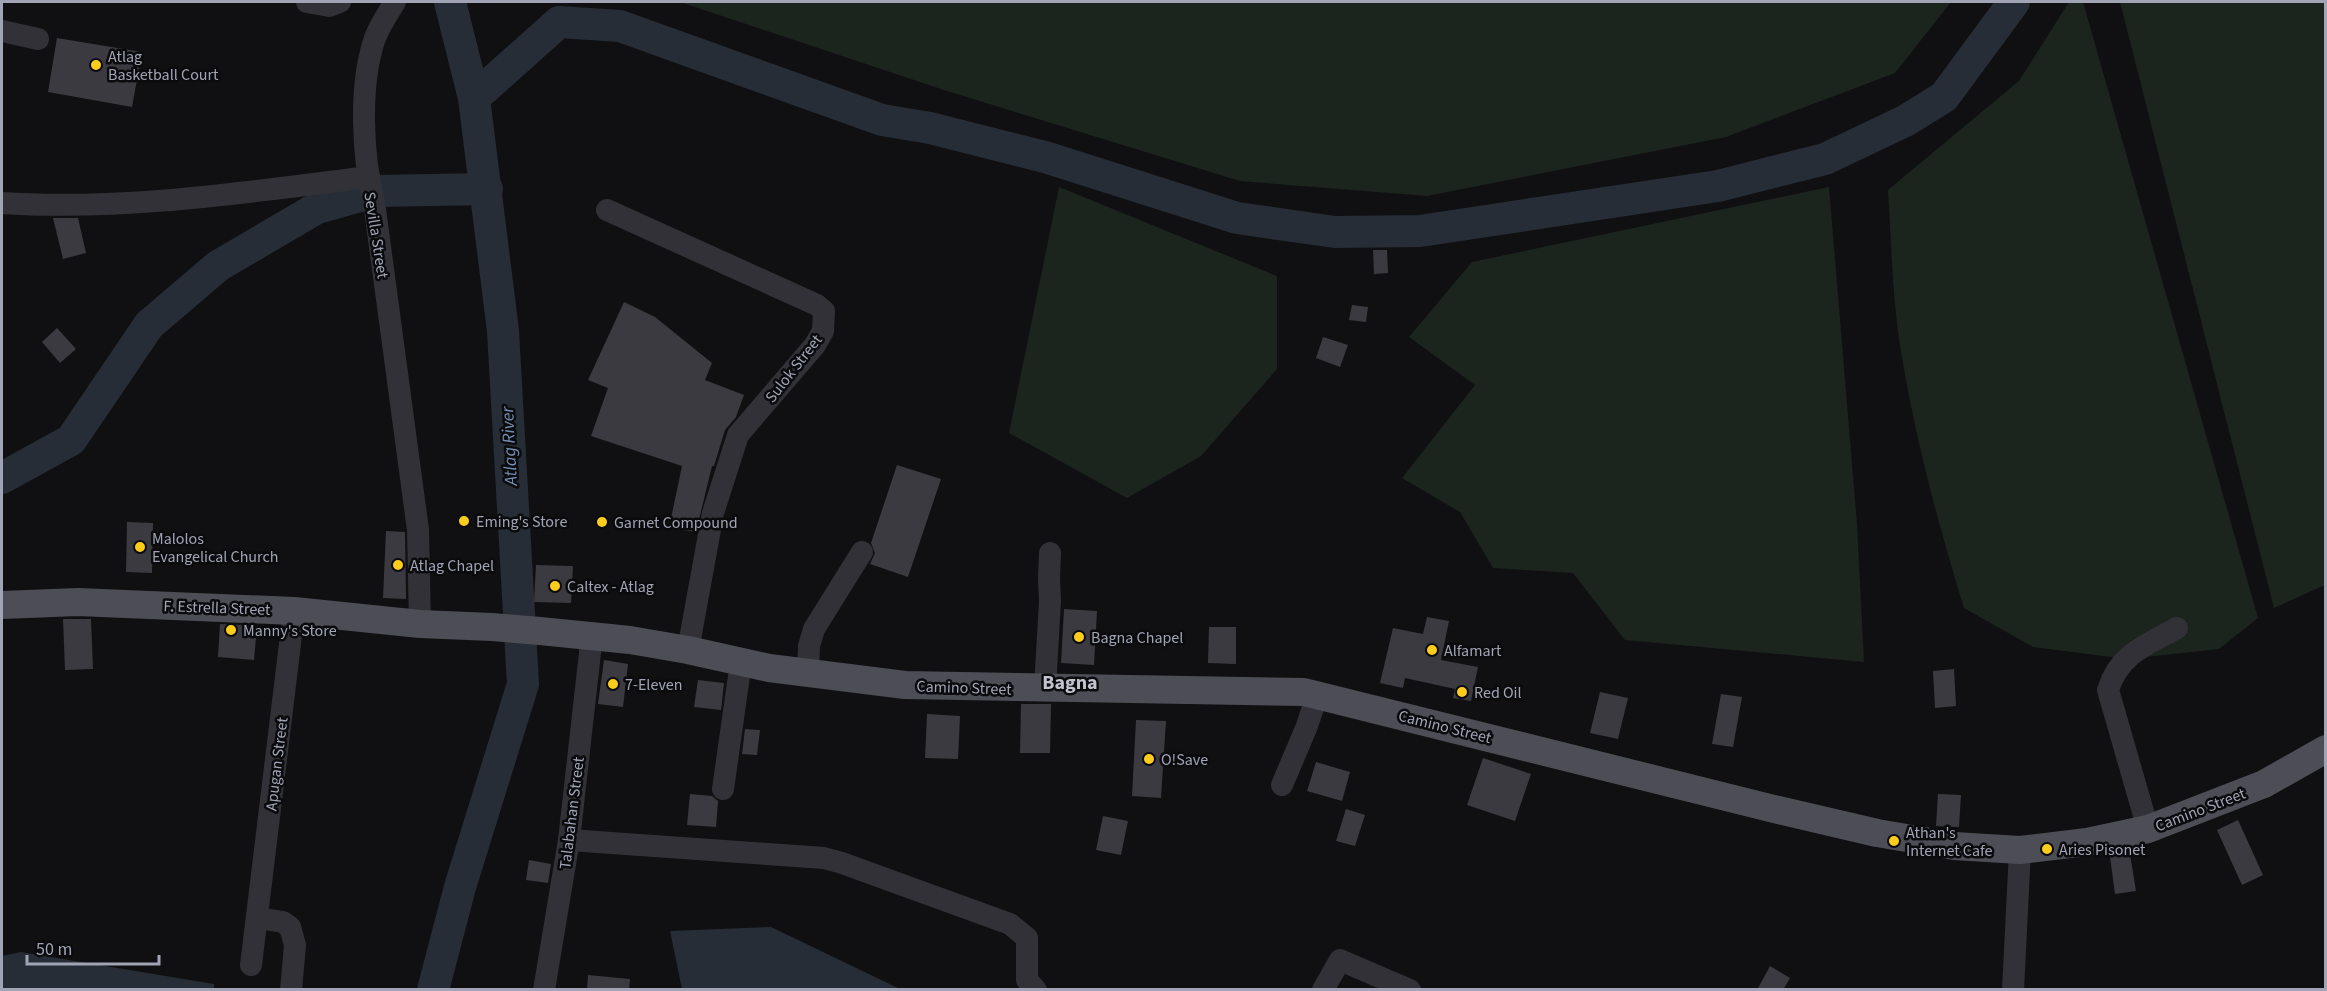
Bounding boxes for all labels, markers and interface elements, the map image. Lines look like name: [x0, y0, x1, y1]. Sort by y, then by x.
place label: Atlag Basketball Court: [108, 46, 219, 86]
marker: Atlag Basketball Court: [89, 58, 103, 72]
street label: Sevilla Street: [358, 190, 394, 281]
street label: Sulok Street: [760, 329, 828, 407]
water label: Atlag River: [495, 405, 524, 487]
place label: Eming's Store: [476, 511, 567, 533]
place label: Garnet Compound: [614, 512, 738, 534]
marker: Eming's Store: [457, 514, 471, 528]
marker: Garnet Compound: [595, 515, 609, 529]
place label: Malolos Evangelical Church: [152, 528, 278, 568]
marker: Malolos Evangelical Church: [133, 540, 147, 554]
place label: Atlag Chapel: [410, 555, 494, 577]
marker: Atlag Chapel: [391, 558, 405, 572]
place label: Caltex - Atlag: [567, 576, 654, 598]
marker: Caltex - Atlag: [548, 579, 562, 593]
street label: F. Estrella Street: [163, 595, 271, 621]
place label: Manny's Store: [243, 620, 337, 642]
marker: Manny's Store: [224, 623, 238, 637]
place label: Bagna Chapel: [1091, 627, 1183, 649]
marker: Bagna Chapel: [1072, 630, 1086, 644]
place label: Alfamart: [1444, 640, 1502, 662]
marker: Alfamart: [1425, 643, 1439, 657]
district label: Bagna: [1042, 669, 1098, 697]
place label: 7-Eleven: [625, 674, 683, 696]
street label: Camino Street: [916, 675, 1012, 701]
marker: 7-Eleven: [606, 677, 620, 691]
place label: Red Oil: [1474, 682, 1522, 704]
marker: Red Oil: [1455, 685, 1469, 699]
street label: Camino Street: [1396, 705, 1494, 749]
street label: Apugan Street: [260, 715, 294, 812]
place label: O!Save: [1161, 749, 1208, 771]
marker: O!Save: [1142, 752, 1156, 766]
street label: Talabahan Street: [554, 755, 590, 871]
street label: Camino Street: [2152, 782, 2249, 837]
place label: Athan's Internet Cafe: [1906, 822, 1992, 862]
marker: Athan's Internet Cafe: [1887, 834, 1901, 848]
place label: Aries Pisonet: [2059, 839, 2146, 861]
marker: Aries Pisonet: [2040, 842, 2054, 856]
scale bar: [27, 928, 159, 966]
text: 50 m: [36, 937, 72, 962]

